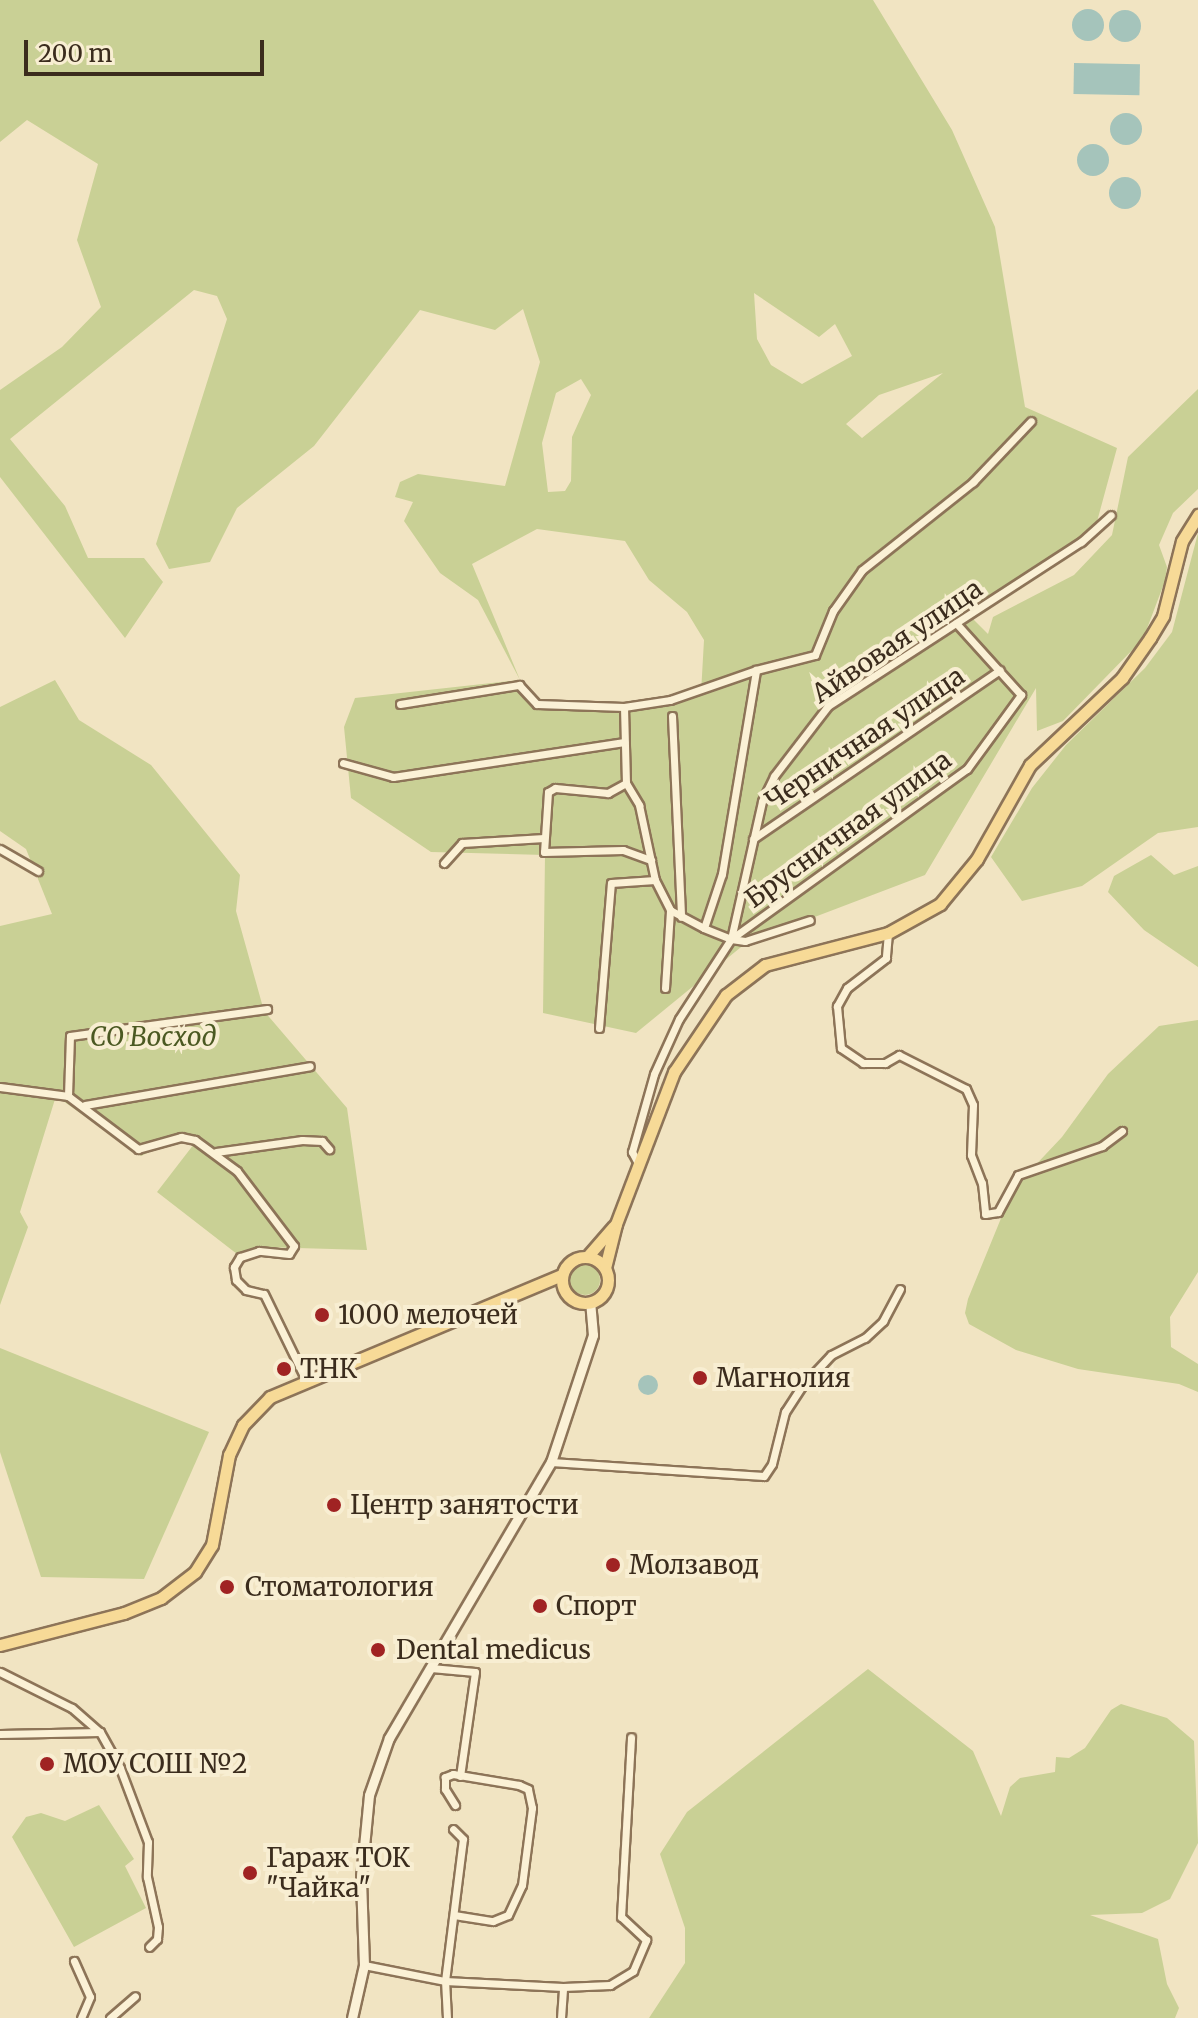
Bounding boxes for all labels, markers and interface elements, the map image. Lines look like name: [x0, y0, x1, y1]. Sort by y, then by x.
scale bar: [28, 24, 268, 74]
text: 200 m: [38, 38, 112, 69]
street label: Айвовая улица: [806, 573, 988, 709]
street label: Черничная улица: [760, 660, 970, 816]
street label: Брусничная улица: [739, 744, 957, 914]
park label: СО Восход: [90, 1021, 216, 1053]
place label: 1000 мелочей: [338, 1299, 518, 1331]
marker: 1000 мелочей: [313, 1306, 331, 1324]
place label: ТНК: [300, 1353, 357, 1385]
marker: ТНК: [275, 1360, 293, 1378]
place label: Магнолия: [716, 1362, 850, 1394]
marker: Магнолия: [691, 1369, 709, 1387]
place label: Центр занятости: [350, 1489, 579, 1521]
marker: Центр занятости: [325, 1496, 343, 1514]
place label: Молзавод: [629, 1549, 759, 1581]
marker: Молзавод: [604, 1556, 622, 1574]
place label: Стоматология: [245, 1571, 434, 1603]
marker: Стоматология: [216, 1576, 238, 1598]
place label: Спорт: [556, 1590, 637, 1622]
marker: Спорт: [531, 1597, 549, 1615]
place label: Dental medicus: [396, 1634, 591, 1666]
marker: Dental medicus: [367, 1639, 389, 1661]
place label: МОУ СОШ №2: [63, 1748, 247, 1780]
marker: МОУ СОШ №2: [38, 1755, 56, 1773]
place label: Гараж ТОК "Чайка": [266, 1842, 410, 1904]
marker: Гараж ТОК "Чайка": [241, 1864, 259, 1882]

